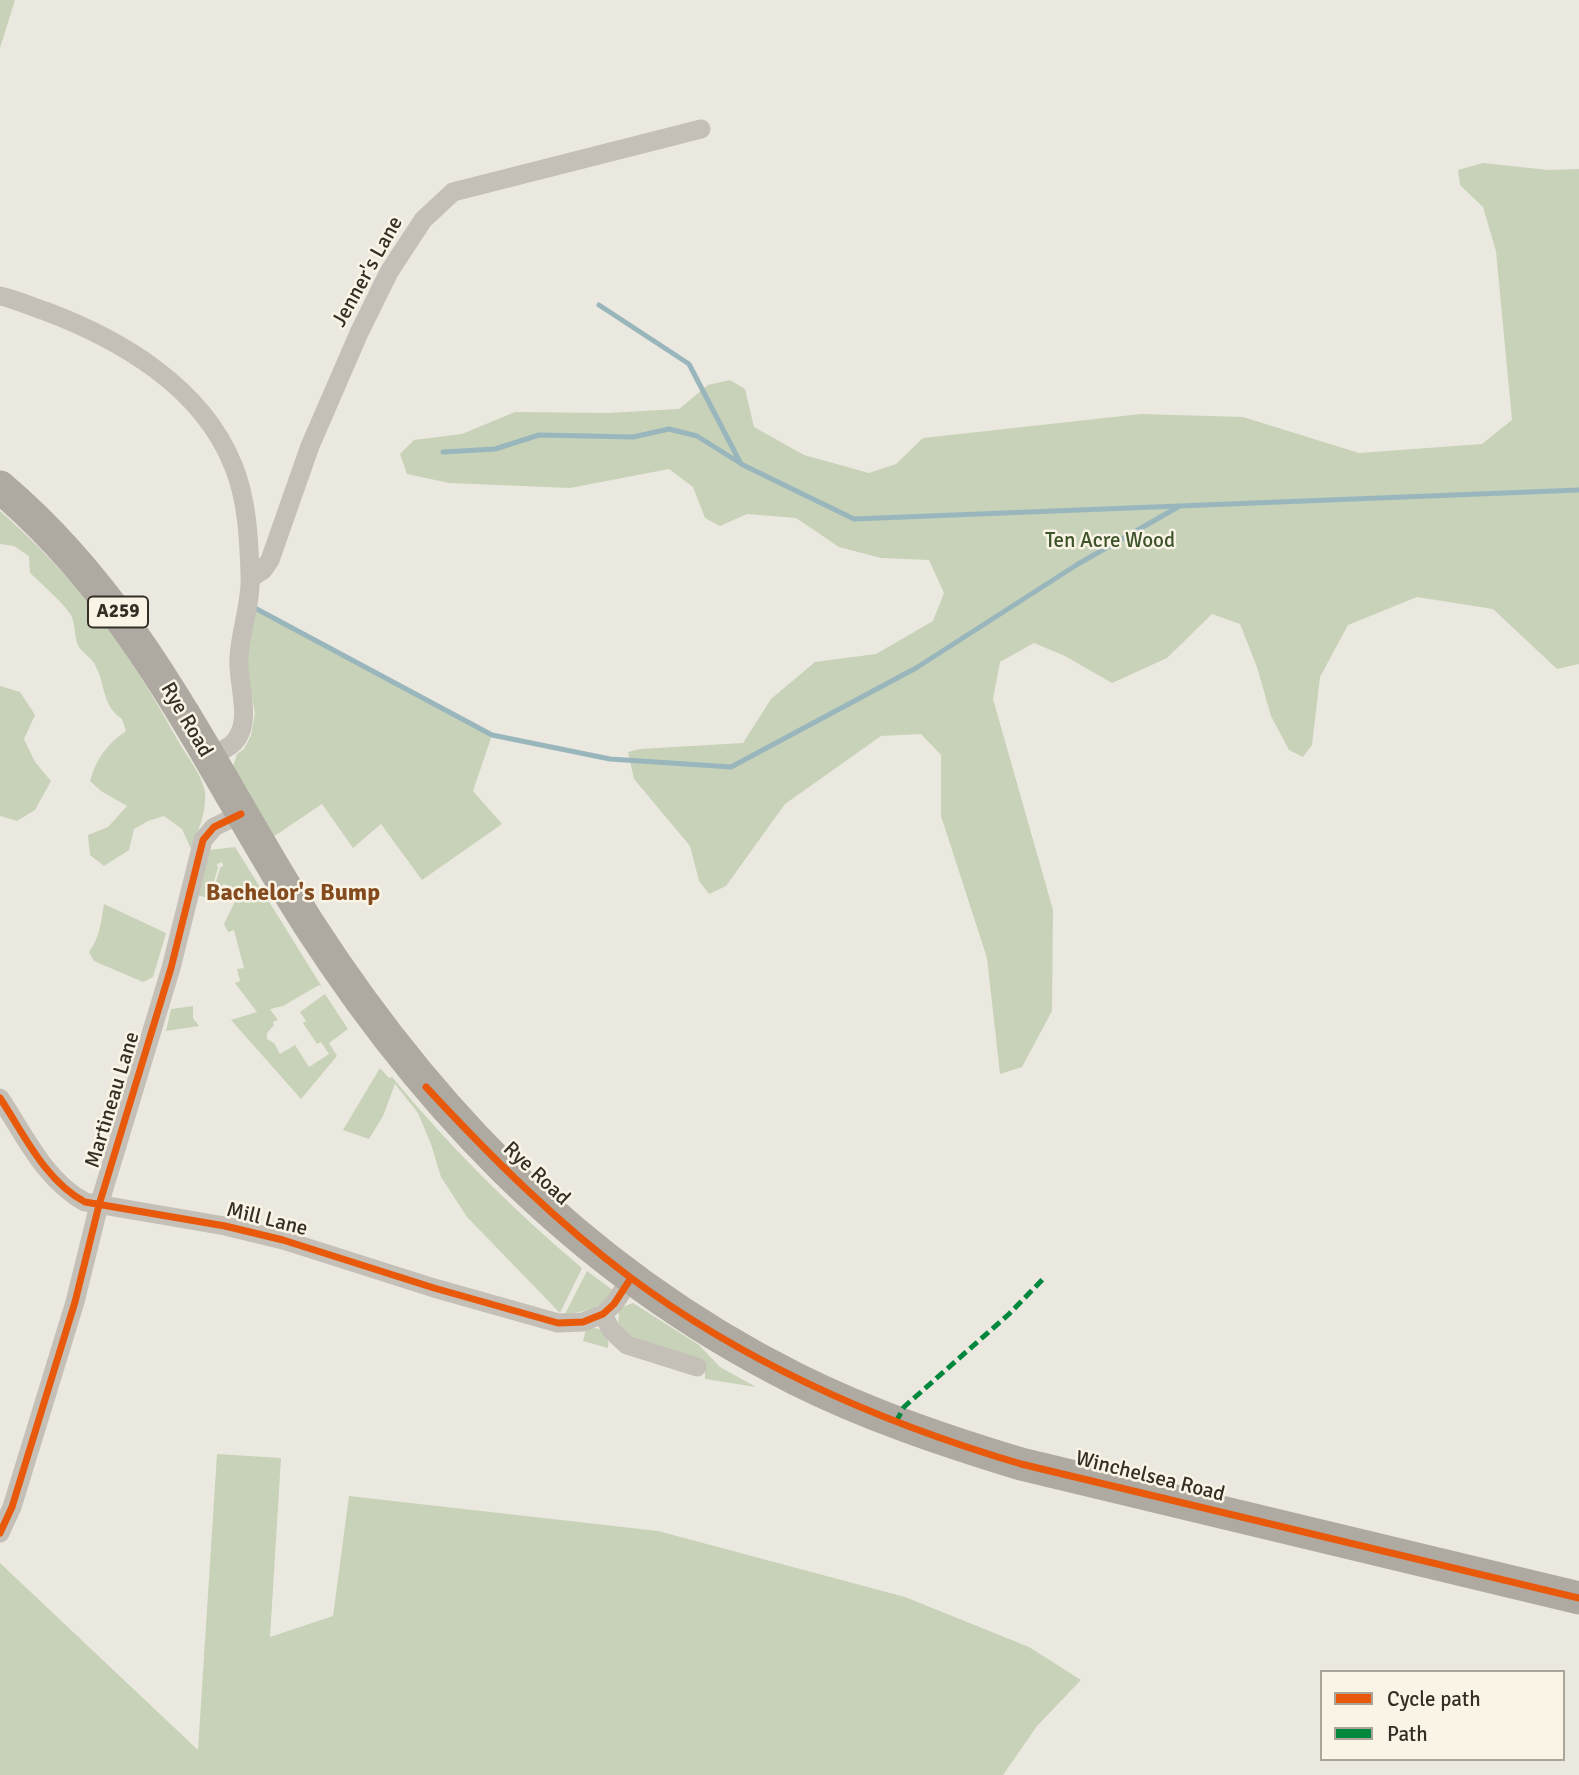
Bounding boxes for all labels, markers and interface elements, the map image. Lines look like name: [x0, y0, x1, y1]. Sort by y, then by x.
street label: Jenner's Lane: [327, 212, 409, 332]
park label: Ten Acre Wood: [1045, 528, 1175, 554]
road number: A259: [88, 596, 148, 628]
street label: Rye Road: [155, 678, 217, 762]
district label: Bachelor's Bump: [206, 880, 380, 908]
street label: Martineau Lane: [80, 1029, 146, 1171]
street label: Rye Road: [497, 1137, 575, 1211]
street label: Mill Lane: [224, 1198, 310, 1242]
street label: Winchelsea Road: [1073, 1446, 1227, 1508]
legend: [1320, 1670, 1565, 1761]
text: Cycle path: [1387, 1686, 1481, 1712]
text: Path: [1387, 1721, 1428, 1747]

